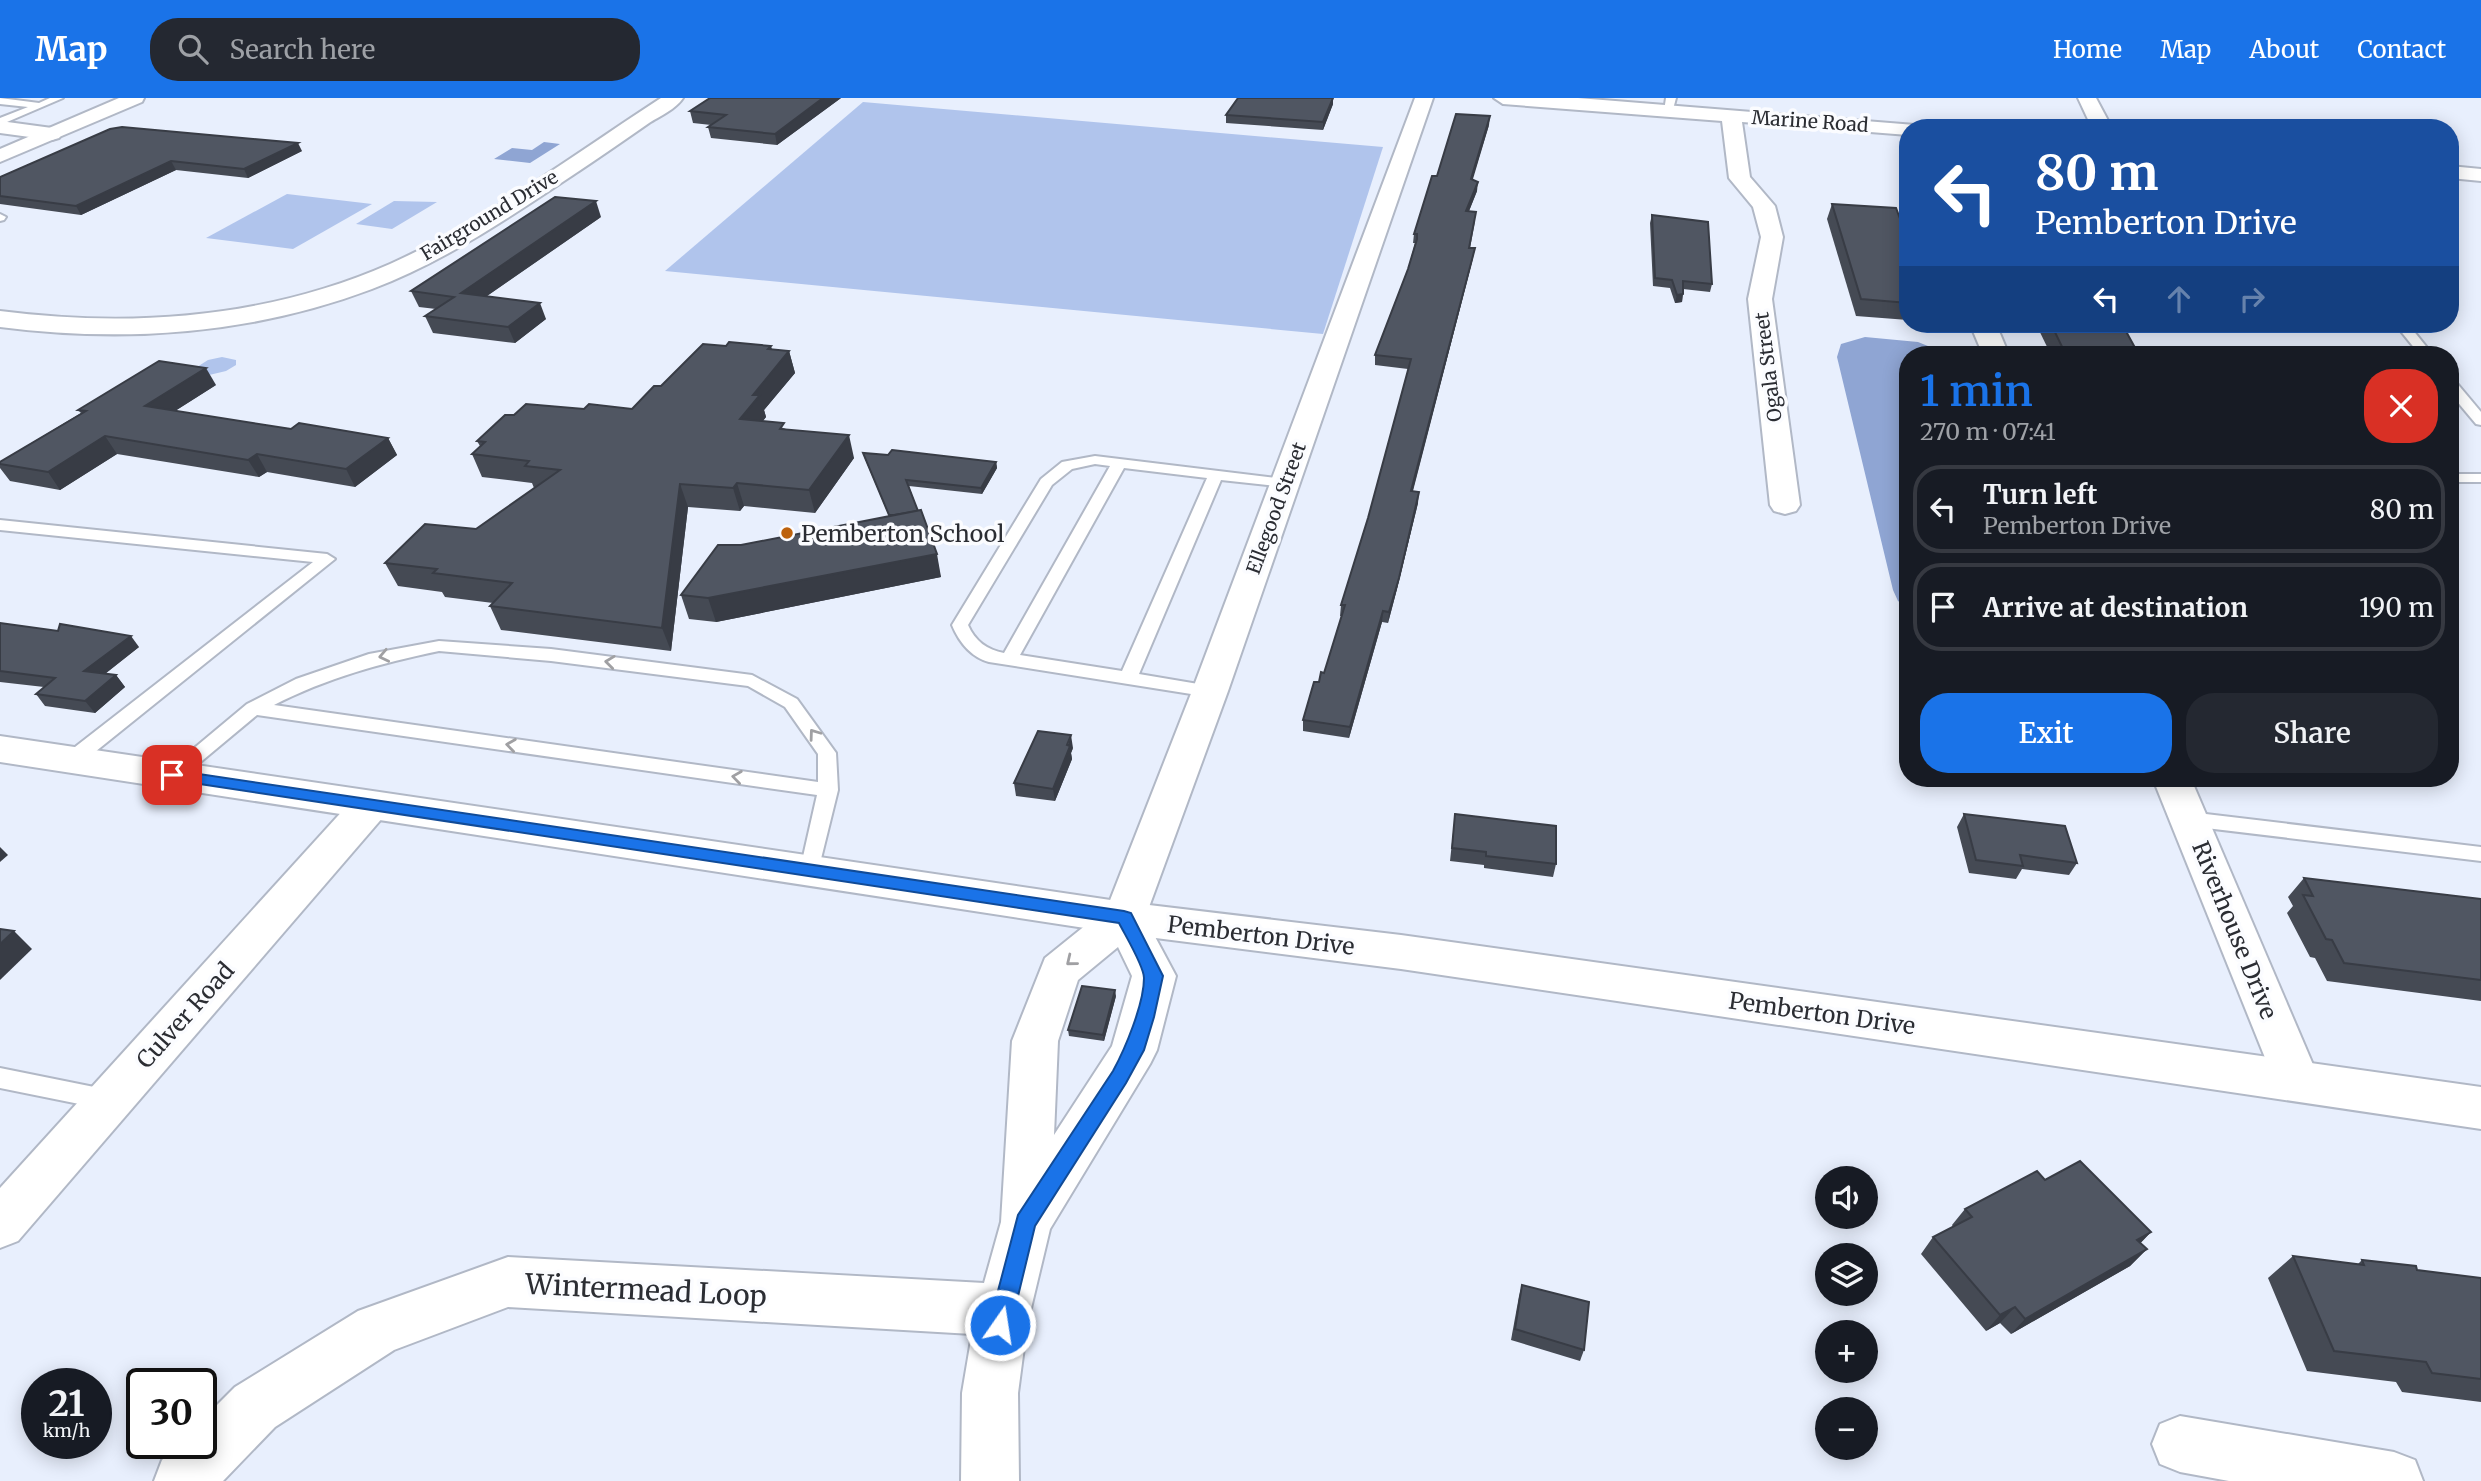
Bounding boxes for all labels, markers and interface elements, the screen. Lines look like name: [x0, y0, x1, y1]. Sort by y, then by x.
search box: [150, 18, 640, 81]
text: Map: [35, 29, 108, 70]
icon: search: [174, 30, 212, 68]
text: Search here: [230, 33, 375, 66]
text: Home: [2053, 34, 2122, 65]
text: Map: [2160, 34, 2211, 65]
text: About: [2249, 34, 2319, 65]
text: Contact: [2357, 34, 2446, 65]
street label: Marine Road: [1751, 105, 1869, 137]
text: 80 m: [2035, 142, 2158, 203]
icon: left: [1920, 147, 2011, 238]
street label: Fairground Drive: [416, 165, 562, 265]
text: Pemberton Drive: [2035, 203, 2297, 243]
icon: left: [2087, 280, 2125, 318]
icon: ahead: [2160, 280, 2198, 318]
icon: right: [2233, 280, 2271, 318]
street label: Ogala Street: [1749, 310, 1787, 423]
text: 1 min: [1920, 365, 2033, 417]
button: close: [2364, 369, 2438, 443]
text: 270 m · 07:41: [1920, 417, 2056, 446]
street label: Ellegood Street: [1241, 438, 1311, 577]
text: Turn left: [1983, 478, 2097, 511]
icon: left: [1924, 490, 1962, 528]
text: 80 m: [2370, 493, 2434, 526]
text: Pemberton Drive: [1983, 511, 2171, 540]
place label: Pemberton School: [801, 519, 1004, 548]
marker: Pemberton School: [779, 525, 795, 541]
icon: arrive: [1924, 588, 1962, 626]
text: Arrive at destination: [1983, 591, 2248, 624]
text: 190 m: [2359, 591, 2434, 624]
one-way arrow: [378, 648, 390, 663]
one-way arrow: [604, 655, 615, 670]
button: Exit: [1920, 693, 2172, 773]
button: Share: [2186, 693, 2438, 773]
one-way arrow: [810, 729, 822, 742]
one-way arrow: [506, 737, 517, 752]
pin: [142, 745, 202, 805]
icon: arrive: [153, 756, 191, 794]
one-way arrow: [731, 770, 743, 785]
street label: Riverhouse Drive: [2186, 837, 2284, 1023]
street label: Pemberton Drive: [1166, 909, 1356, 961]
one-way arrow: [1067, 952, 1079, 965]
street label: Culver Road: [130, 956, 240, 1074]
street label: Pemberton Drive: [1727, 986, 1917, 1040]
map controls: [1815, 1166, 1878, 1460]
button: sound: [1815, 1166, 1878, 1229]
button: layers: [1815, 1243, 1878, 1306]
street label: Wintermead Loop: [523, 1266, 768, 1314]
position arrow: [963, 1288, 1037, 1362]
button: +: [1815, 1320, 1878, 1383]
speed limit sign: 30: [126, 1368, 217, 1459]
text: 21: [49, 1382, 84, 1426]
button: −: [1815, 1397, 1878, 1460]
text: km/h: [43, 1419, 90, 1442]

